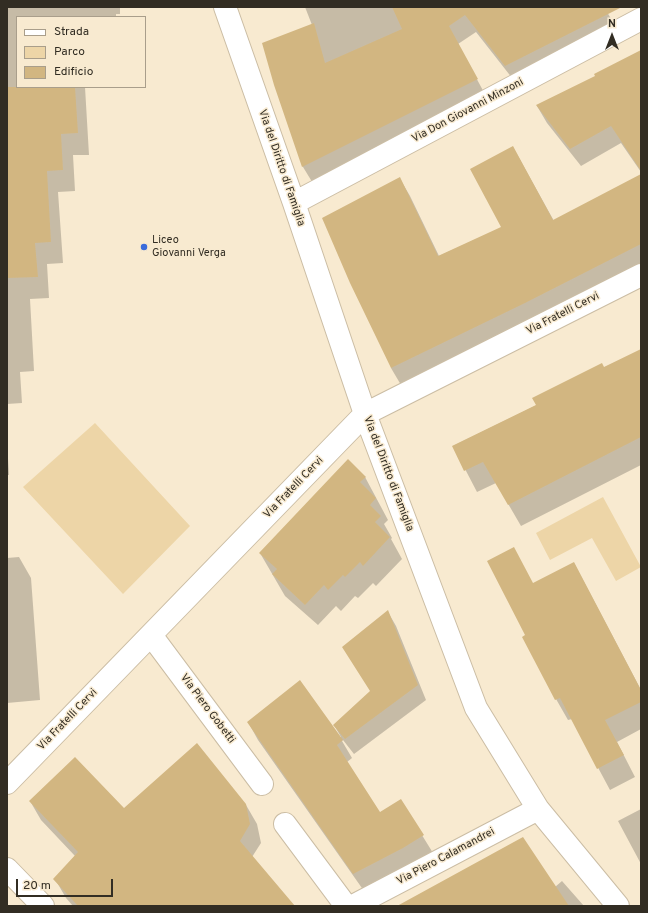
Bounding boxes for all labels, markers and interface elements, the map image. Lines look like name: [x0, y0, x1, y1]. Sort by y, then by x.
legend: [16, 16, 146, 88]
north arrow: [592, 16, 632, 56]
text: N: [608, 17, 616, 31]
text: Strada: [54, 24, 89, 40]
text: Parco: [54, 44, 85, 60]
text: Edificio: [54, 64, 93, 80]
street label: Via Don Giovanni Minzoni: [410, 76, 526, 146]
street label: Via del Diritto di Famiglia: [255, 108, 307, 228]
place label: Liceo Giovanni Verga: [152, 234, 226, 260]
marker: Liceo Giovanni Verga: [139, 242, 149, 252]
street label: Via Fratelli Cervi: [524, 290, 602, 338]
street label: Via del Diritto di Famiglia: [360, 414, 416, 534]
street label: Via Fratelli Cervi: [261, 454, 327, 522]
street label: Via Piero Gobetti: [177, 672, 237, 746]
street label: Via Fratelli Cervi: [35, 686, 101, 754]
street label: Via Piero Calamandrei: [395, 826, 497, 888]
scale bar: [18, 871, 115, 897]
text: 20 m: [23, 878, 51, 894]

